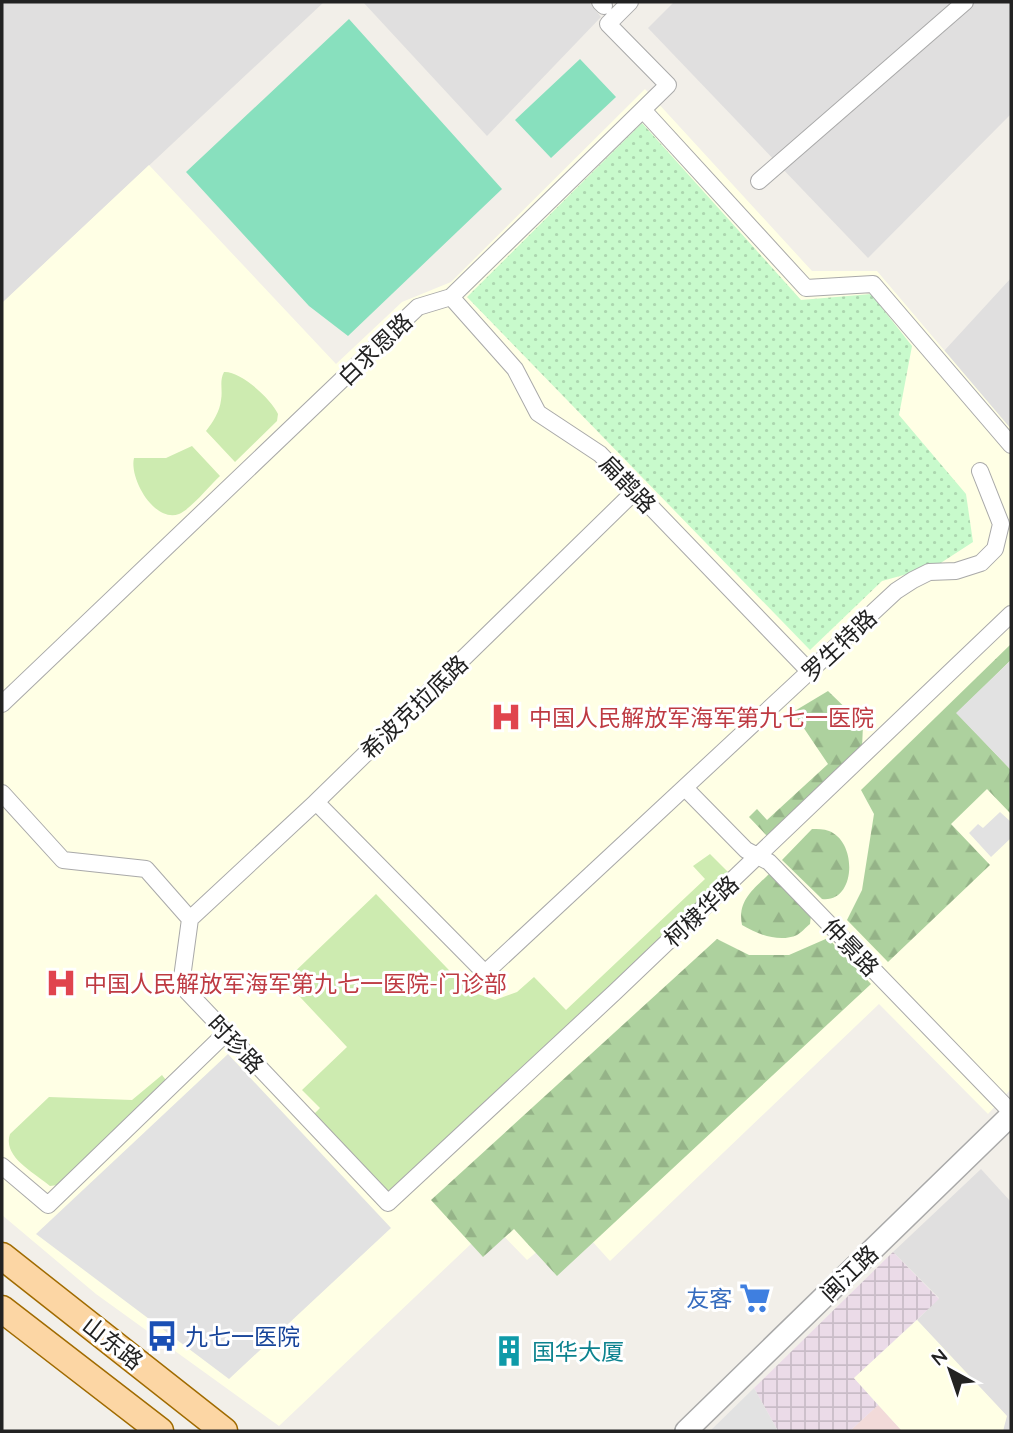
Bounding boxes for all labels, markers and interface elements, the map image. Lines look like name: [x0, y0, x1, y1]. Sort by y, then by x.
street label: 白求恩路: [332, 307, 418, 391]
street label: 扁鹊路: [594, 449, 662, 519]
street label: 罗生特路: [795, 603, 883, 687]
street label: 希波克拉底路: [354, 649, 474, 765]
hospital icon: 中国人民解放军海军第九七一医院: [489, 700, 523, 734]
place label: 中国人民解放军海军第九七一医院: [529, 703, 874, 732]
street label: 柯棣华路: [657, 869, 745, 953]
street label: 仲景路: [817, 912, 885, 982]
hospital icon: 中国人民解放军海军第九七一医院-门诊部: [44, 966, 78, 1000]
place label: 中国人民解放军海军第九七一医院-门诊部: [84, 969, 507, 998]
street label: 时珍路: [202, 1009, 270, 1079]
street label: 闽江路: [814, 1239, 884, 1307]
supermarket icon: 友客: [738, 1281, 772, 1315]
place label: 友客: [686, 1284, 732, 1313]
street label: 山东路: [77, 1310, 149, 1376]
bus stop icon: 九七一医院: [145, 1319, 179, 1353]
place label: 九七一医院: [185, 1322, 300, 1351]
building icon: 国华大厦: [492, 1334, 526, 1368]
north arrow: [915, 1335, 985, 1405]
place label: 国华大厦: [532, 1337, 624, 1366]
text: N: [926, 1343, 952, 1371]

